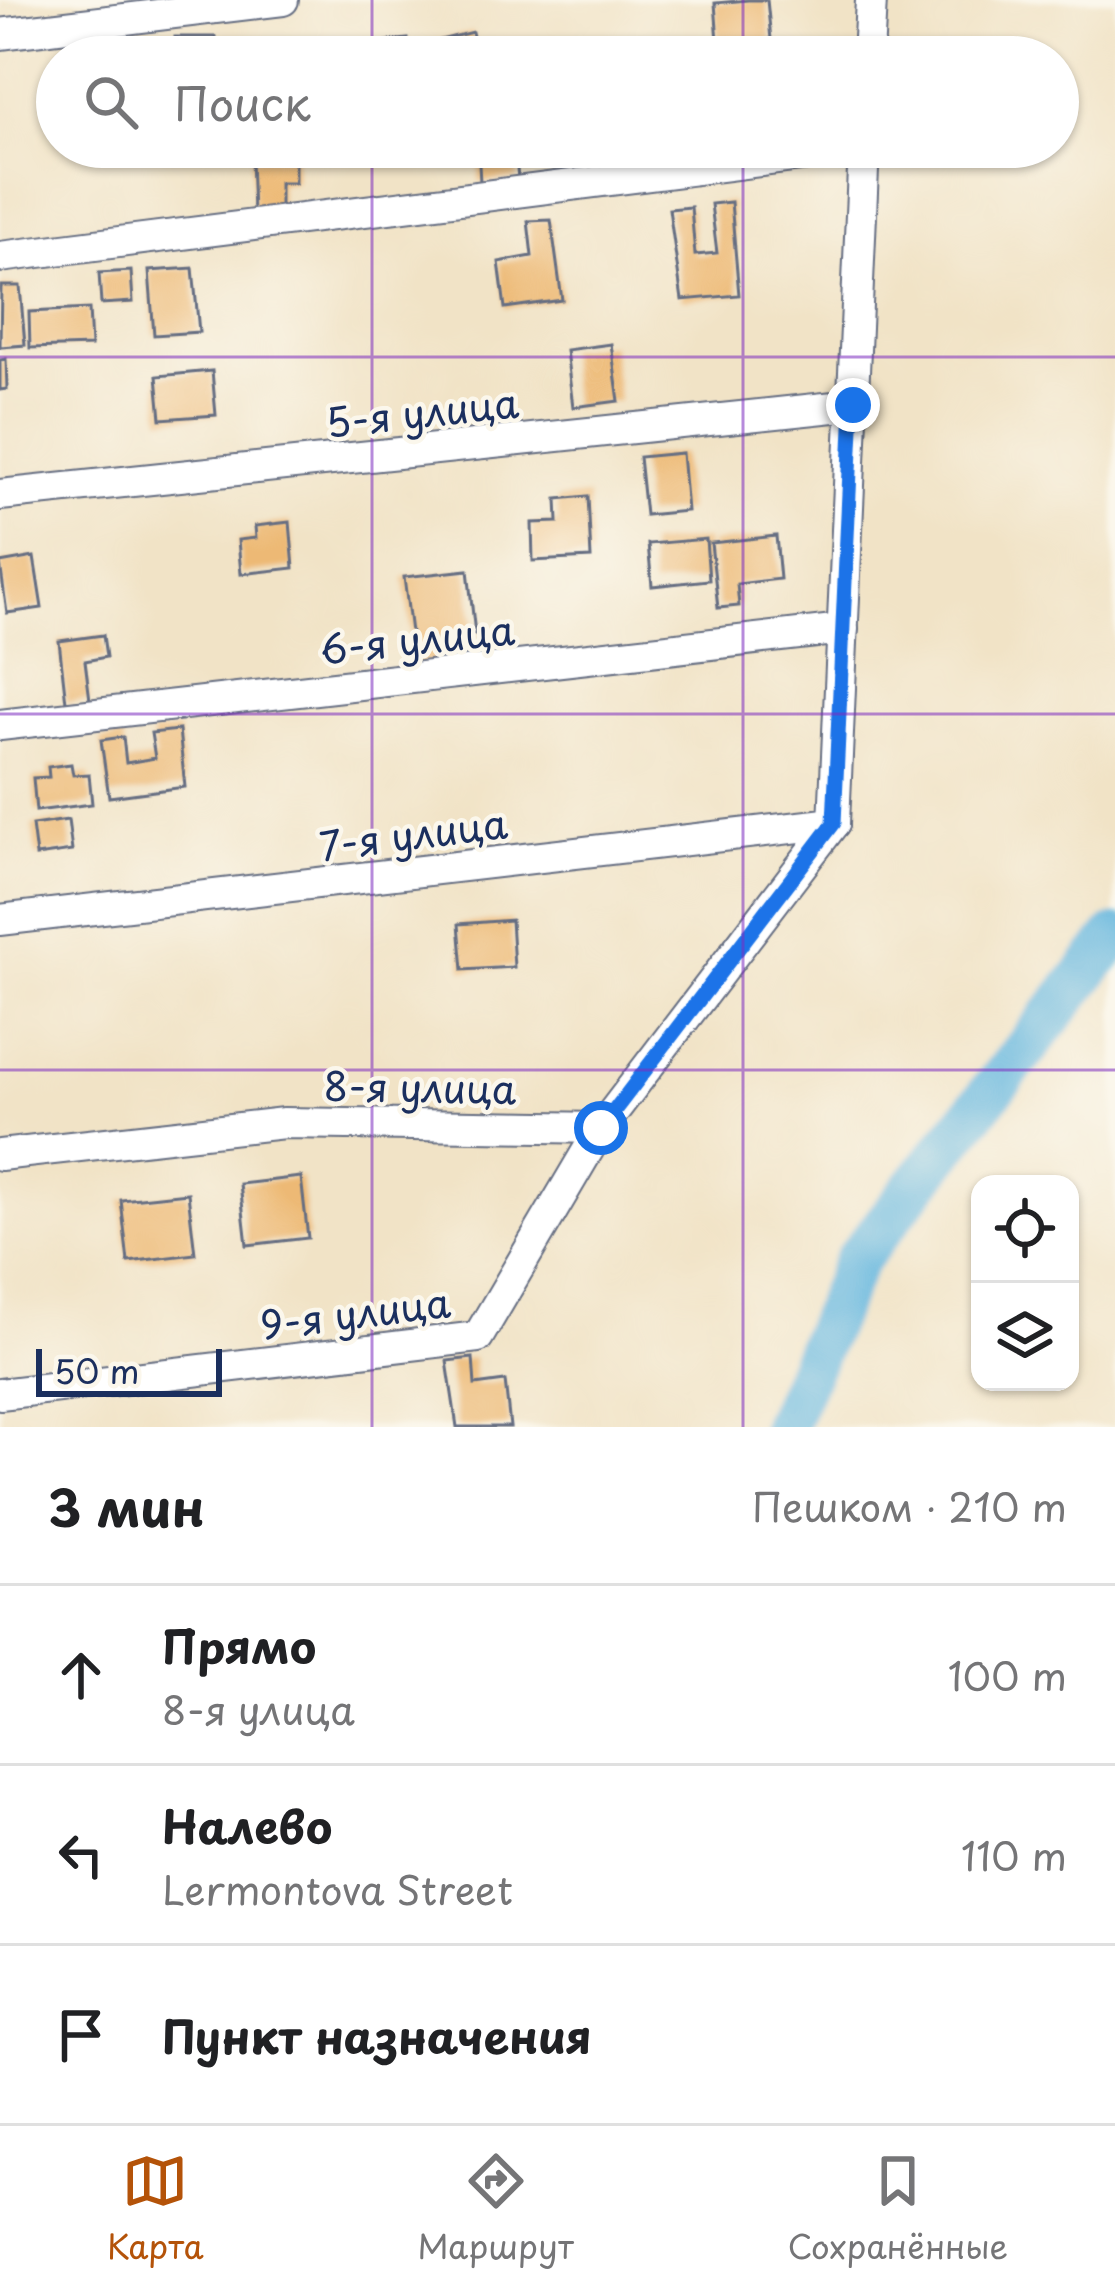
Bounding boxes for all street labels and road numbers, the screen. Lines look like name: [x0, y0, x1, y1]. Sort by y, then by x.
street label: 5-я улица: [323, 372, 522, 450]
street label: 6-я улица: [317, 598, 518, 678]
street label: 7-я улица: [316, 792, 511, 874]
street label: 8-я улица: [323, 1055, 517, 1117]
street label: 9-я улица: [257, 1271, 454, 1353]

